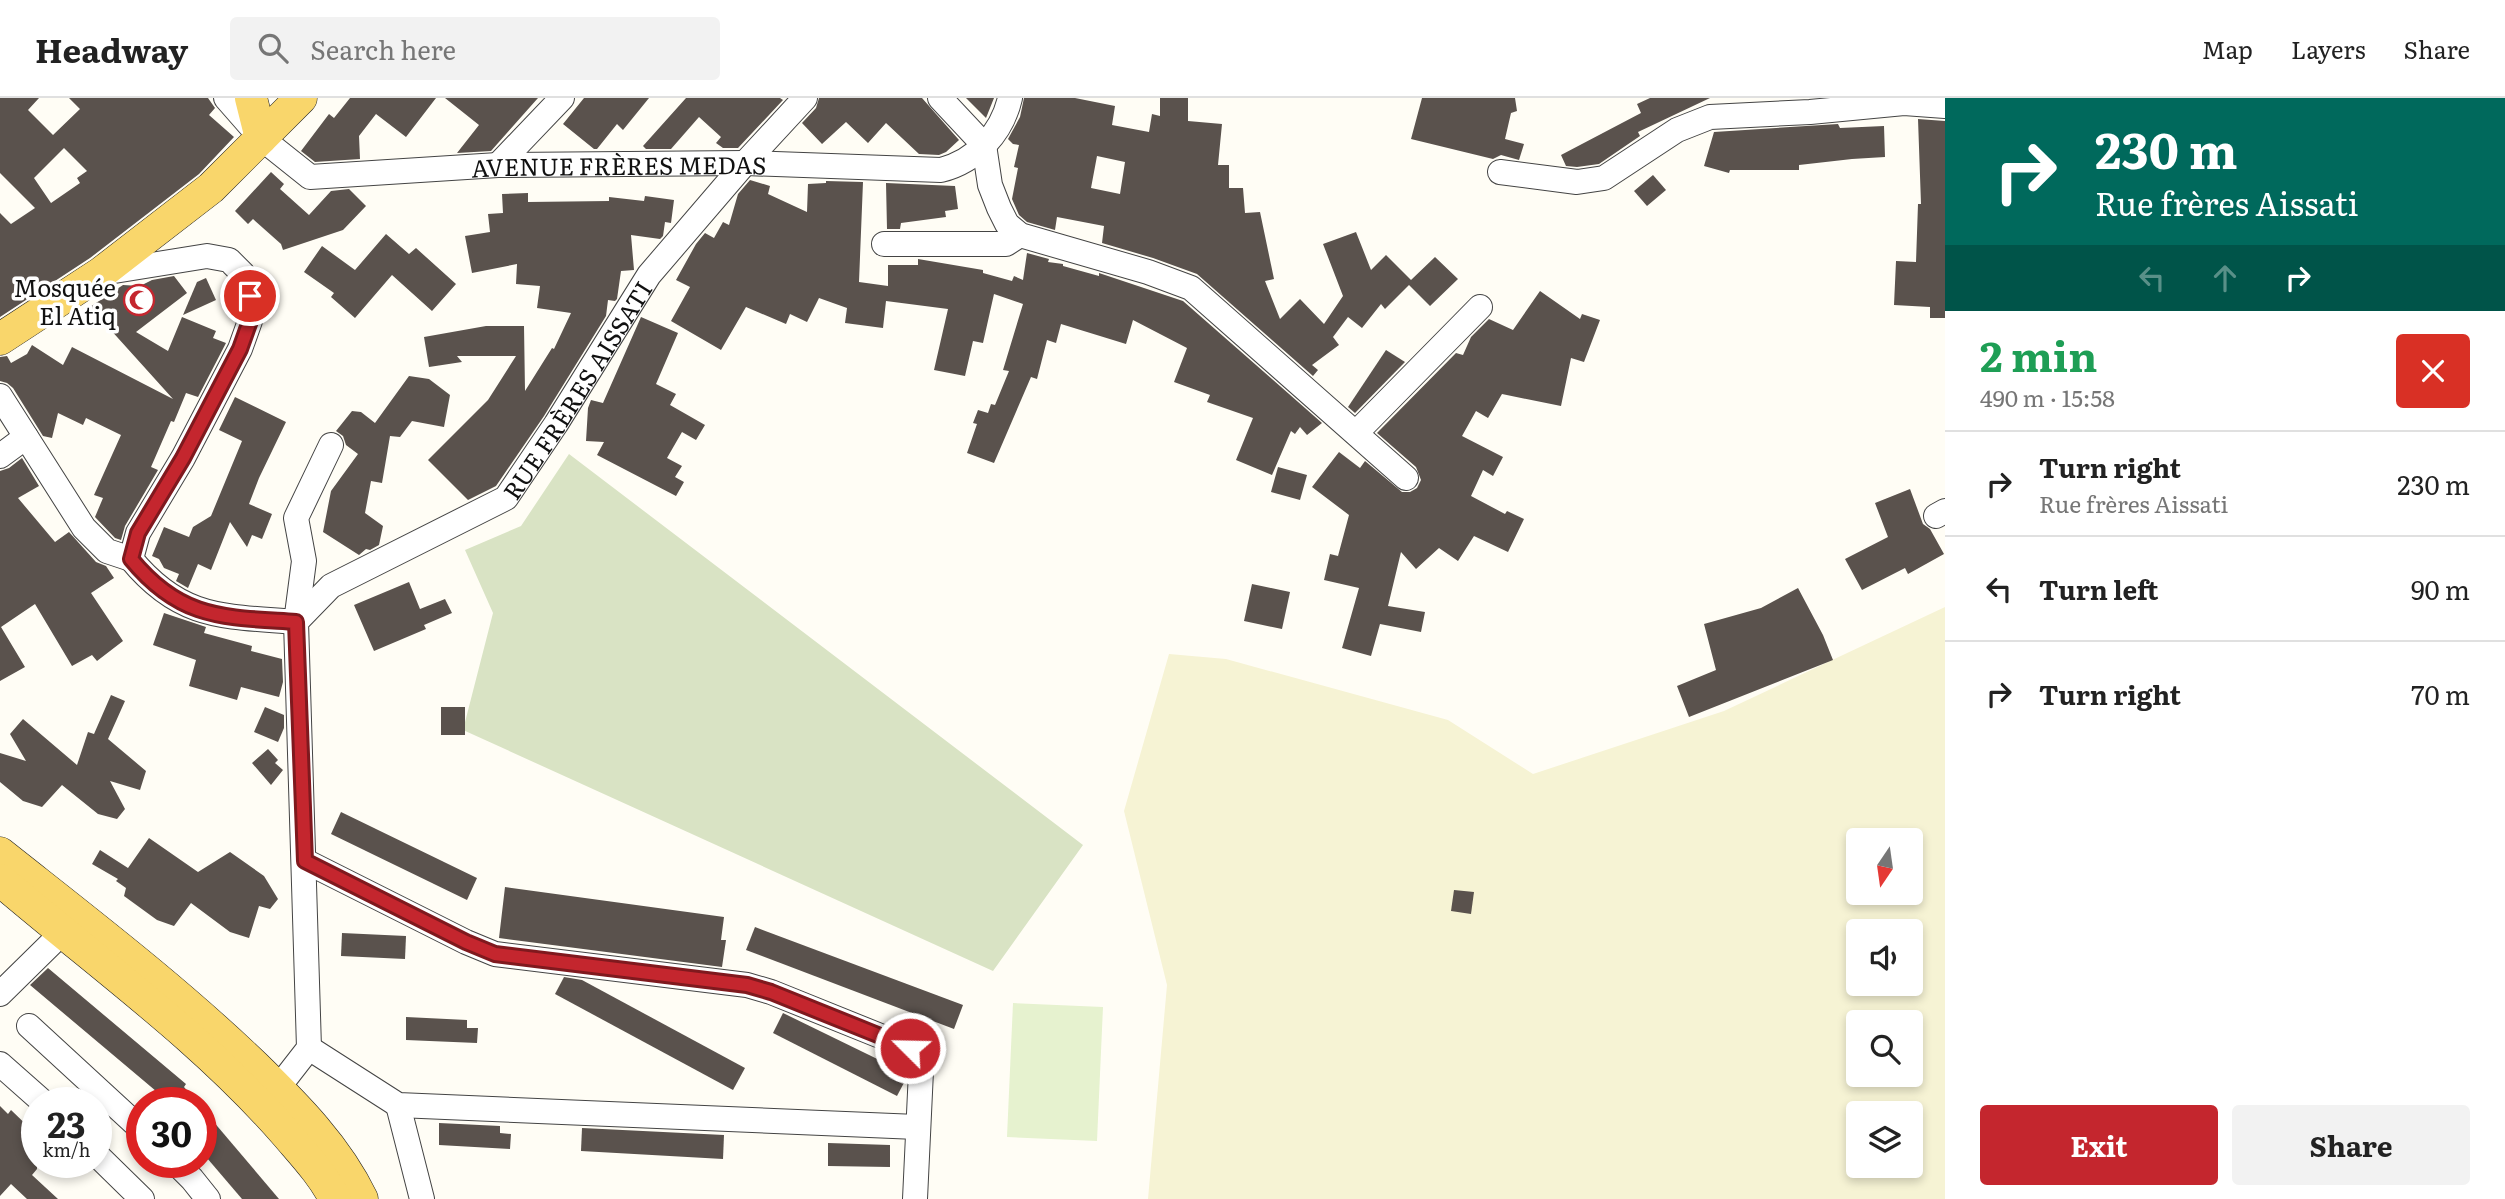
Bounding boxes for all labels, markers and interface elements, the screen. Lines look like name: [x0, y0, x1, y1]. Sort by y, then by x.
search box: [230, 17, 720, 80]
text: Headway: [35, 24, 188, 73]
icon: search: [254, 29, 292, 67]
text: Search here: [310, 29, 456, 68]
text: Map: [2202, 31, 2253, 66]
text: Layers: [2291, 31, 2365, 66]
text: Share: [2403, 31, 2470, 66]
text: 230 m: [2095, 111, 2238, 184]
icon: right: [1980, 126, 2071, 217]
street label: AVENUE FRÈRES MEDAS: [470, 145, 767, 184]
text: Rue frères Aissati: [2095, 178, 2358, 226]
icon: left: [2133, 259, 2171, 297]
icon: ahead: [2206, 259, 2244, 297]
icon: right: [2279, 259, 2317, 297]
pin: [220, 266, 280, 326]
place label: Mosquée El Atiq: [14, 269, 116, 332]
street label: RUE FRÈRES AISSATI: [493, 273, 659, 506]
icon: arrive: [231, 277, 269, 315]
mosque icon: Mosquée El Atiq: [122, 283, 156, 317]
text: 2 min: [1980, 323, 2097, 385]
button: close: [2396, 334, 2470, 408]
text: 490 m · 15:58: [1980, 380, 2115, 414]
text: Turn right: [2039, 447, 2181, 486]
text: 230 m: [2397, 464, 2470, 503]
icon: right: [1980, 465, 2018, 503]
text: Rue frères Aissati: [2039, 486, 2228, 520]
text: Turn left: [2039, 569, 2158, 608]
text: 90 m: [2411, 569, 2470, 608]
icon: left: [1980, 570, 2018, 608]
text: Turn right: [2039, 674, 2181, 713]
text: 70 m: [2411, 674, 2470, 713]
icon: right: [1980, 675, 2018, 713]
north arrow: [1846, 828, 1923, 905]
map controls: [1846, 828, 1923, 1178]
button: sound: [1846, 919, 1923, 996]
button: search: [1846, 1010, 1923, 1087]
position arrow: [873, 1011, 947, 1085]
speed limit sign: 30: [126, 1087, 217, 1178]
text: 23: [47, 1097, 86, 1149]
button: layers: [1846, 1101, 1923, 1178]
button: Exit: [1980, 1105, 2218, 1185]
button: Share: [2232, 1105, 2470, 1185]
text: km/h: [43, 1136, 90, 1163]

